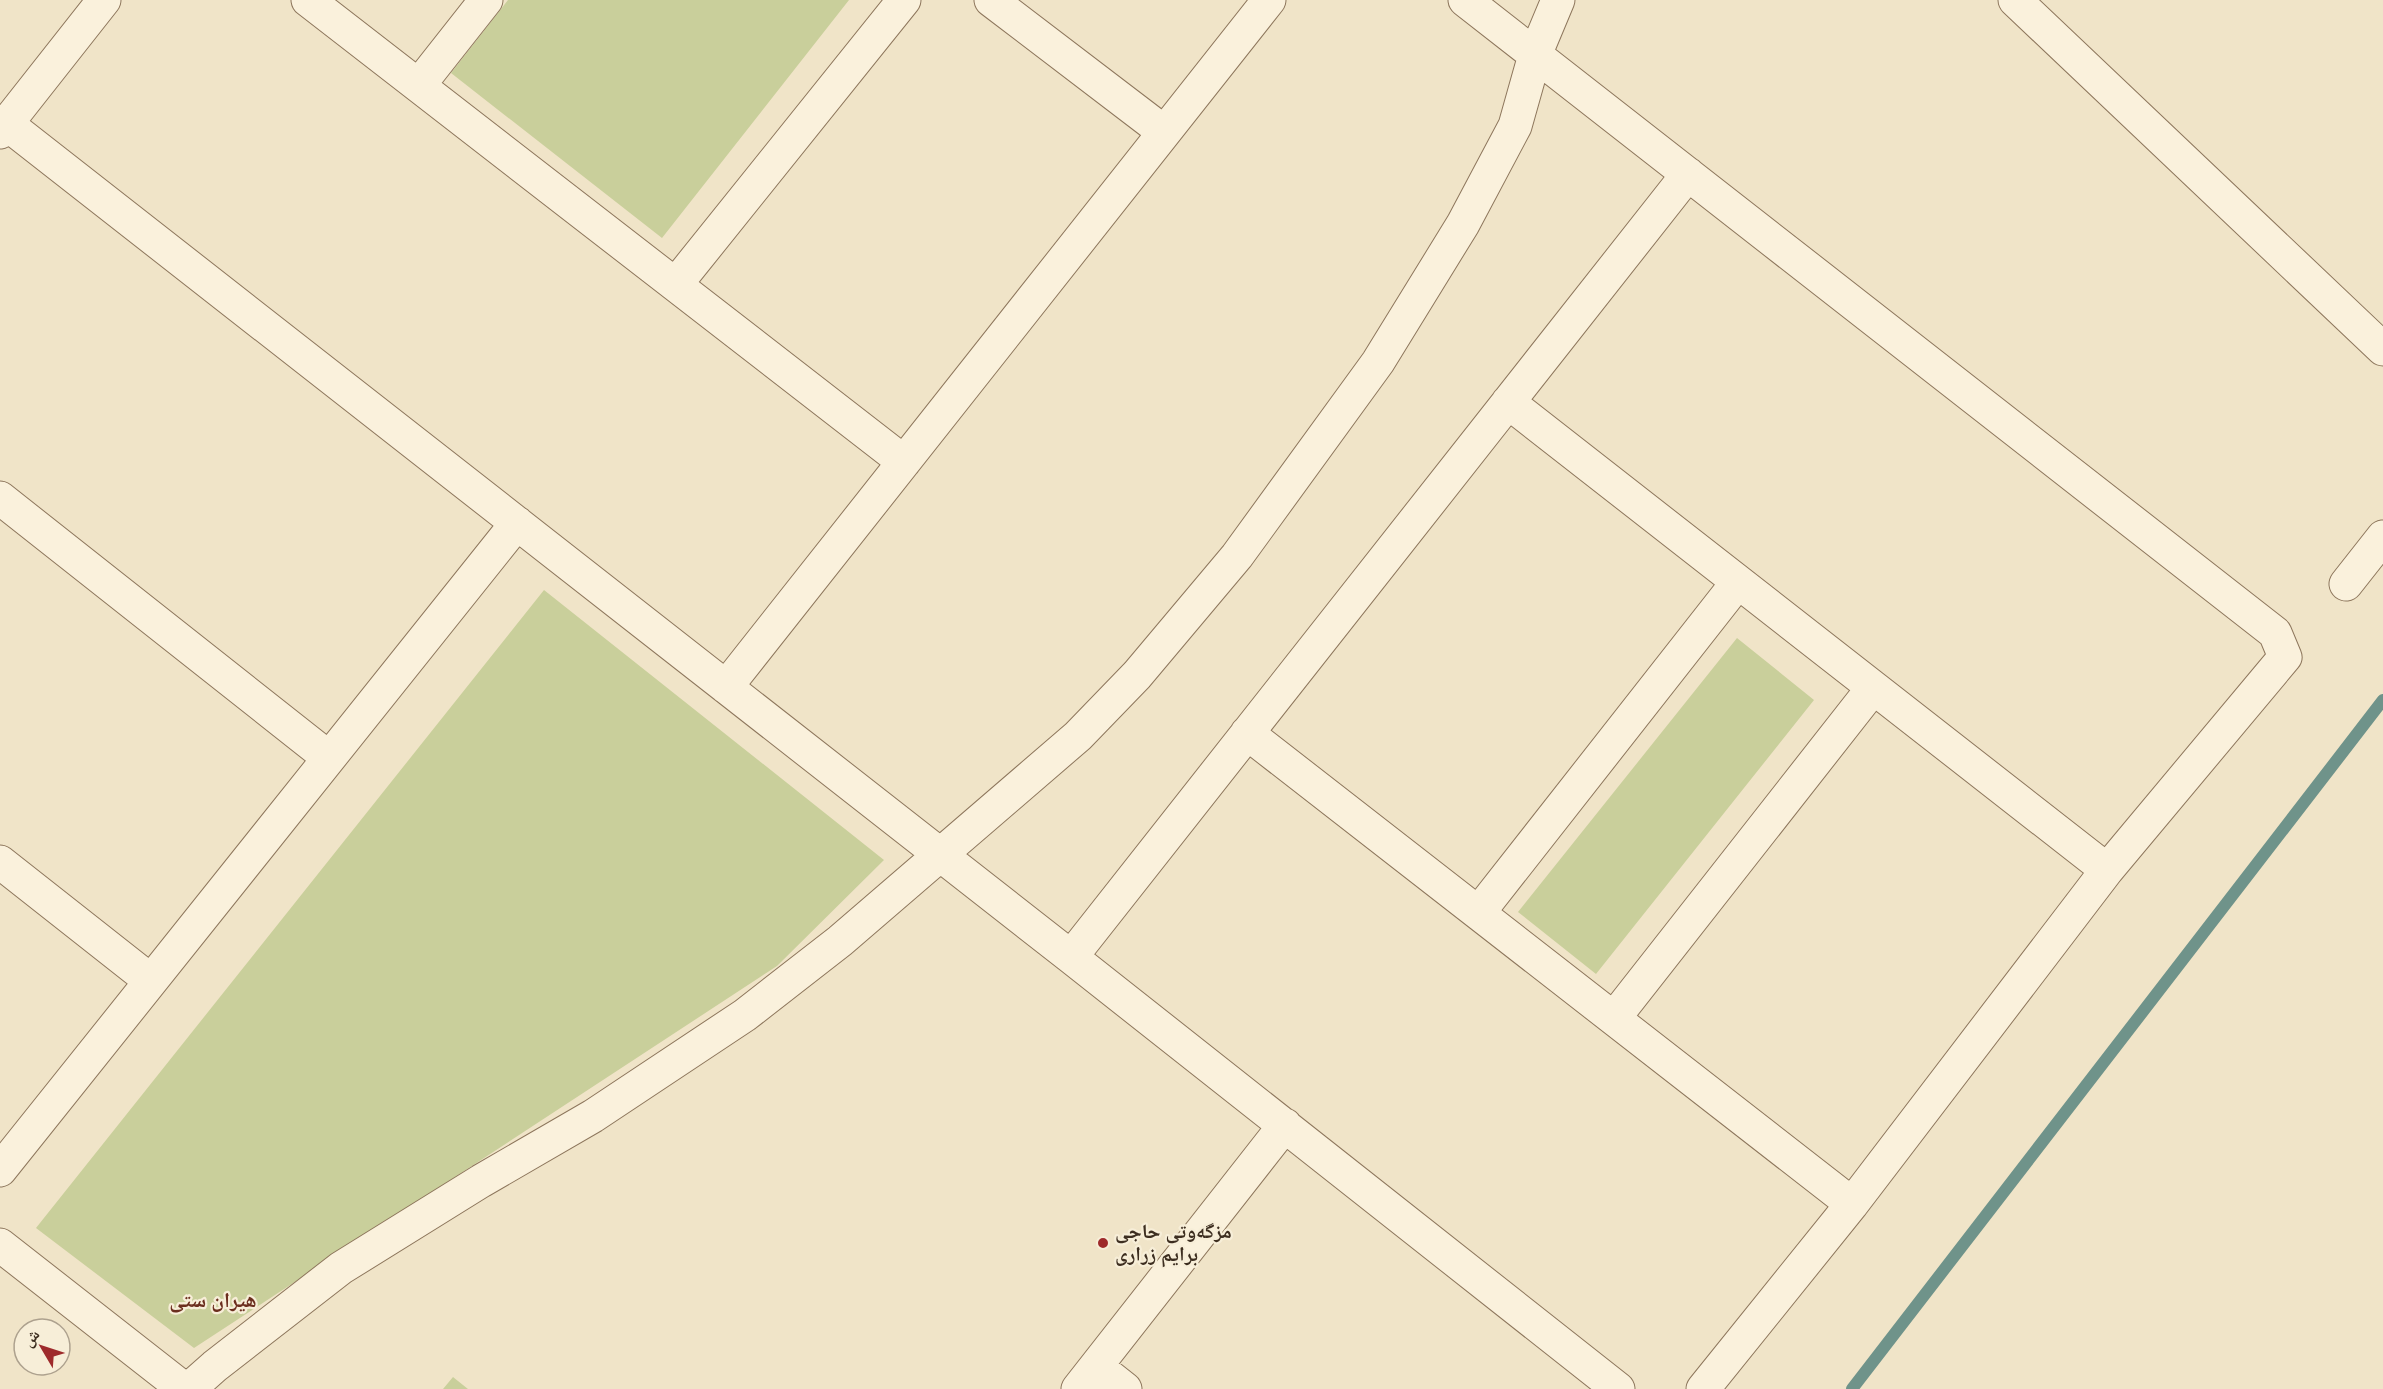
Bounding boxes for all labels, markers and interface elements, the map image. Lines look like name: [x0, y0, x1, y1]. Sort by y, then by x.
place label: مزگەوتی حاجی برایم زراری: [1115, 1217, 1232, 1270]
marker: مزگەوتی حاجی برایم زراری: [1096, 1236, 1110, 1250]
district label: هیران ستی: [169, 1285, 257, 1317]
north arrow: [12, 1317, 72, 1377]
text: ش: [16, 1324, 46, 1352]

